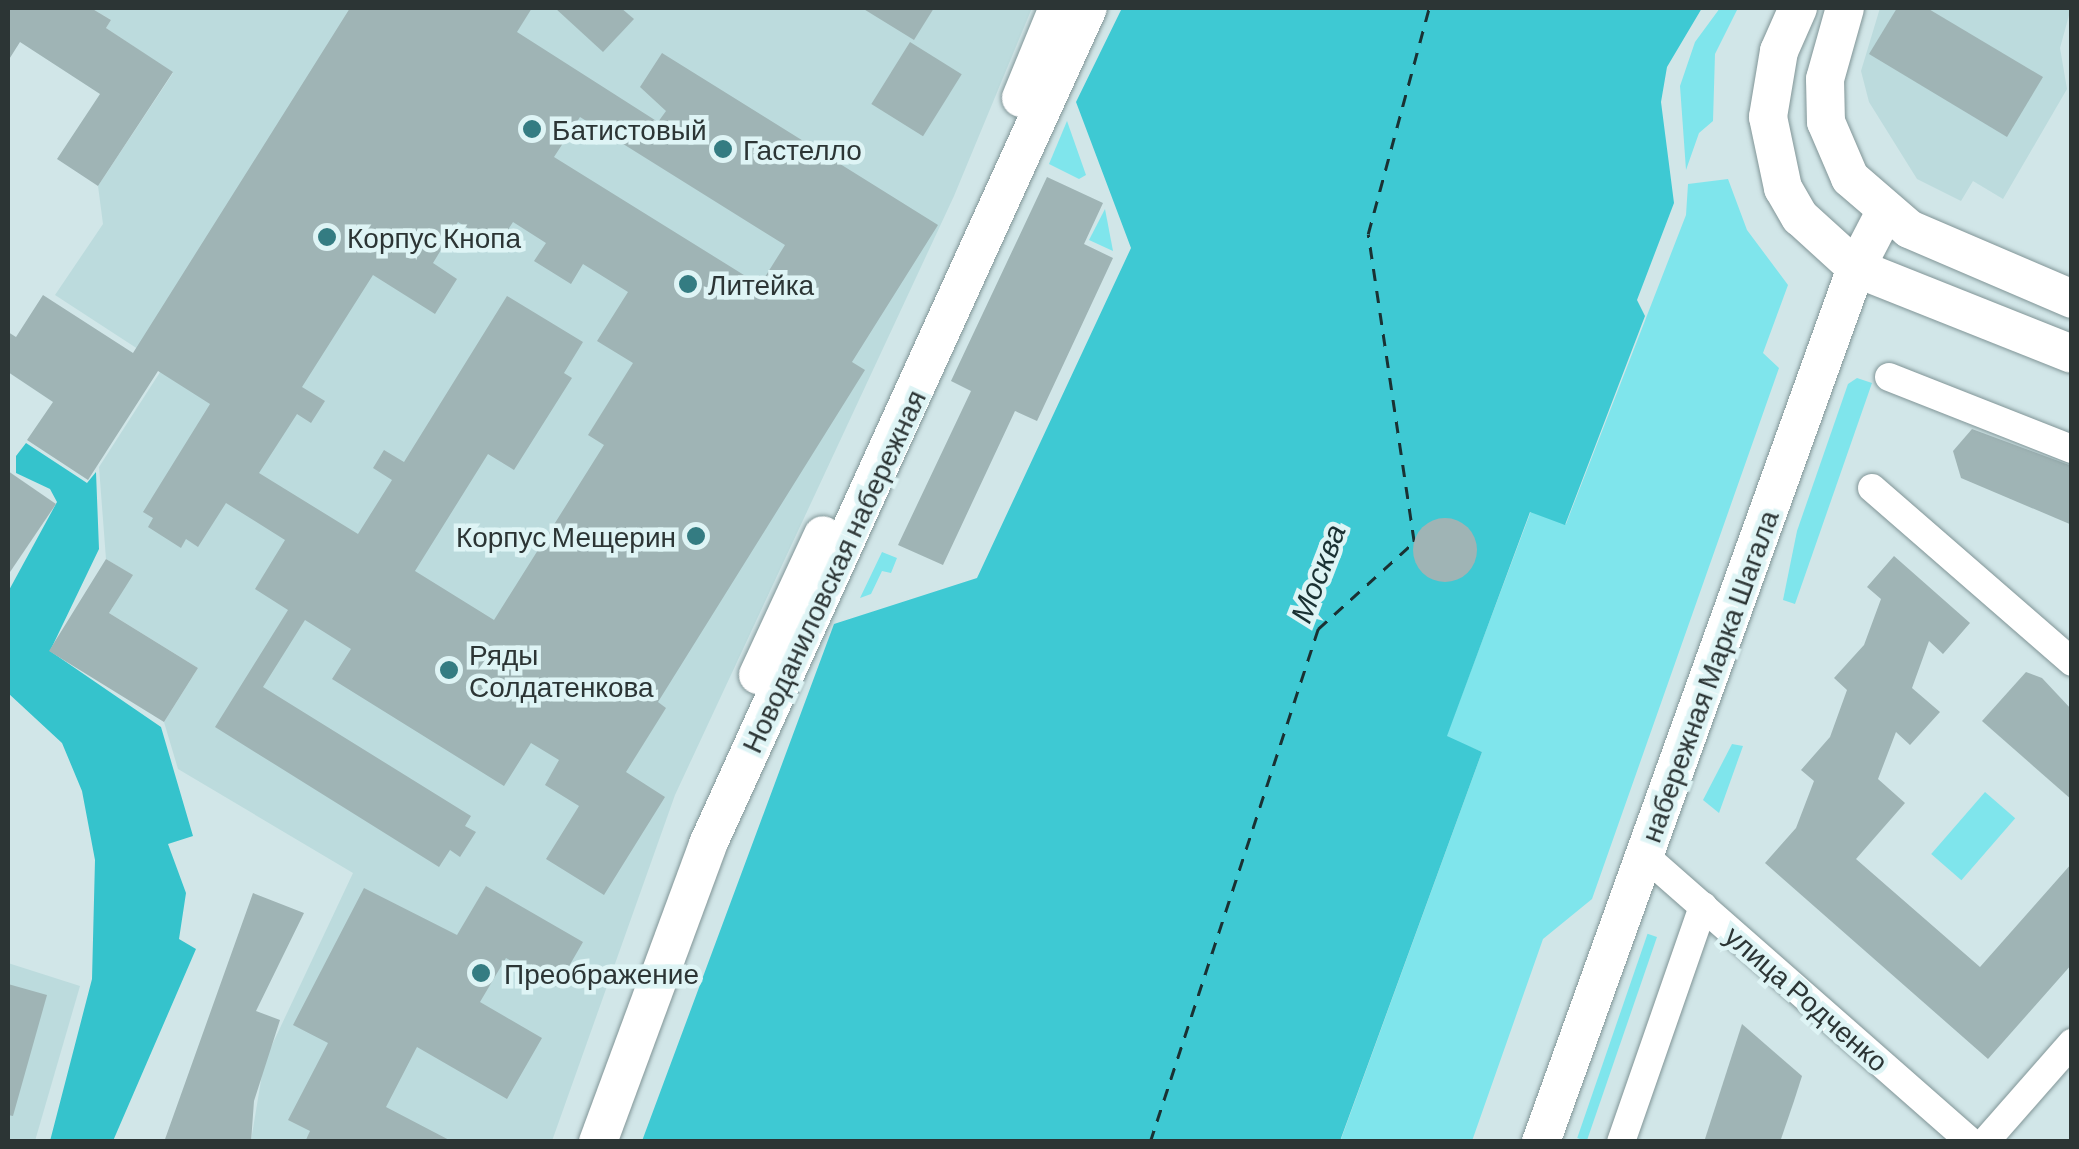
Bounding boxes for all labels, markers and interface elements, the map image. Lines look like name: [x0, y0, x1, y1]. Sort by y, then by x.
place label: Батистовый: [552, 112, 707, 146]
marker: Батистовый: [521, 118, 543, 140]
place label: Гастелло: [743, 132, 862, 166]
marker: Гастелло: [712, 138, 734, 160]
place label: Корпус Кнопа: [347, 220, 521, 254]
marker: Корпус Кнопа: [316, 226, 338, 248]
place label: Литейка: [708, 267, 814, 301]
marker: Литейка: [677, 273, 699, 295]
street label: Новоданиловская набережная: [734, 384, 932, 758]
street label: набережная Марка Шагала: [1633, 505, 1785, 847]
place label: Корпус Мещерин: [456, 519, 676, 553]
water label: Москва: [1282, 519, 1352, 627]
marker: Корпус Мещерин: [685, 525, 707, 547]
place label: Ряды Солдатенкова: [469, 637, 654, 703]
marker: Ряды Солдатенкова: [438, 659, 460, 681]
street label: улица Родченко: [1719, 918, 1895, 1078]
place label: Преображение: [504, 956, 699, 990]
marker: Преображение: [468, 960, 494, 986]

